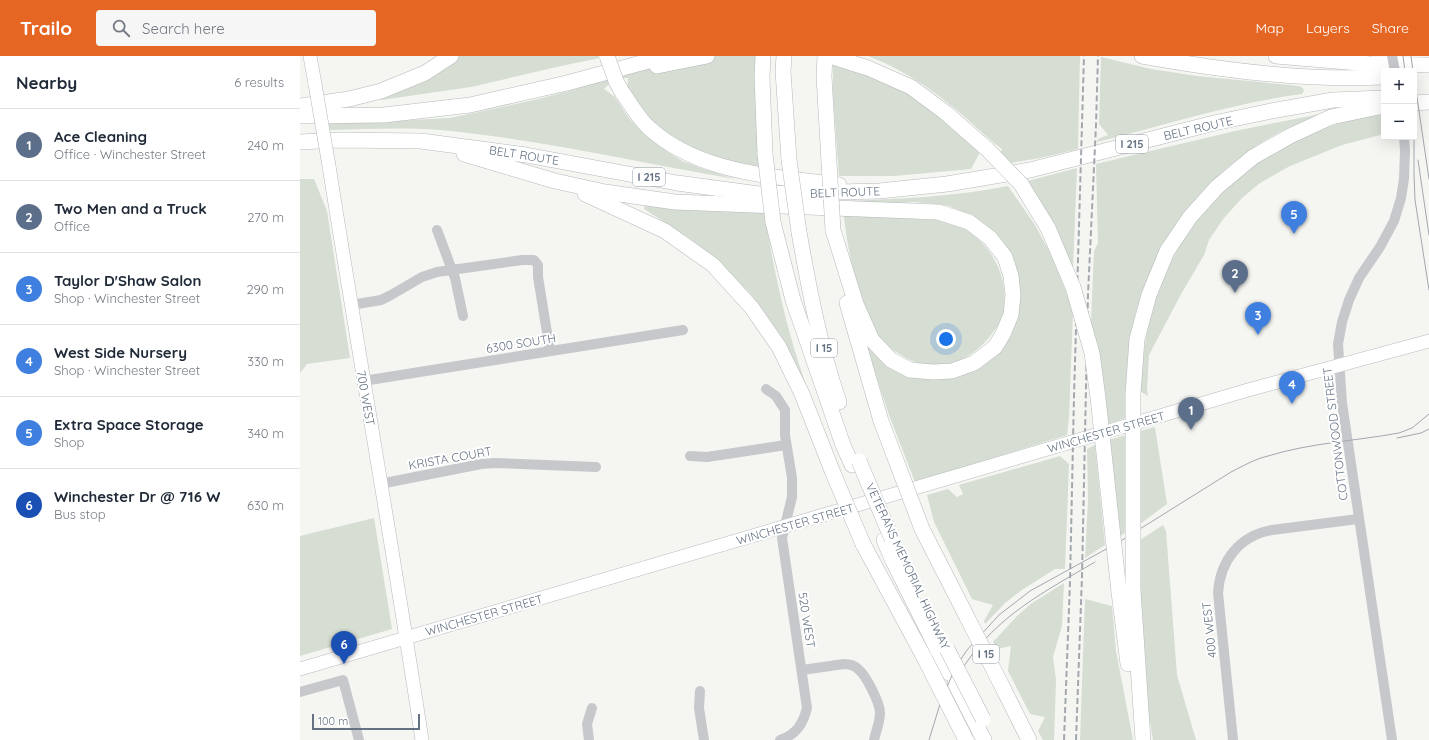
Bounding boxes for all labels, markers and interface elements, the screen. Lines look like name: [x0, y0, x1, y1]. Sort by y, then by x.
search box: [96, 10, 376, 46]
text: Trailo: [20, 16, 72, 40]
icon: search: [110, 17, 132, 39]
text: Search here: [142, 19, 225, 38]
text: Map: [1255, 19, 1284, 37]
text: Layers: [1306, 19, 1350, 37]
text: Share: [1372, 19, 1409, 37]
map controls: [1381, 68, 1417, 140]
button: +: [1381, 68, 1417, 104]
text: Nearby: [16, 72, 77, 93]
text: 6 results: [234, 74, 284, 90]
button: −: [1381, 104, 1417, 140]
street label: BELT ROUTE: [1162, 113, 1234, 143]
text: Ace Cleaning: [54, 127, 147, 146]
road number: I 215: [1116, 135, 1148, 153]
text: 1: [26, 137, 32, 153]
text: 240 m: [247, 137, 284, 153]
street label: BELT ROUTE: [488, 142, 560, 168]
text: Office · Winchester Street: [54, 146, 206, 162]
road number: I 215: [633, 168, 665, 186]
street label: BELT ROUTE: [809, 183, 881, 201]
text: Two Men and a Truck: [54, 199, 207, 218]
pin: 5: [1281, 201, 1307, 234]
text: 2: [25, 209, 33, 225]
text: 270 m: [247, 209, 284, 225]
text: Office: [54, 218, 90, 234]
pin: 2: [1222, 260, 1248, 293]
text: Taylor D'Shaw Salon: [54, 271, 201, 290]
text: 3: [26, 281, 32, 297]
text: 290 m: [246, 281, 284, 297]
text: Shop · Winchester Street: [54, 290, 200, 306]
pin: 3: [1245, 302, 1271, 335]
your location: [936, 329, 956, 349]
street label: 6300 SOUTH: [485, 330, 557, 356]
road number: I 15: [811, 339, 837, 357]
text: West Side Nursery: [54, 343, 187, 362]
text: 4: [25, 353, 33, 369]
text: 330 m: [247, 353, 284, 369]
text: Shop · Winchester Street: [54, 362, 200, 378]
street label: COTTONWOOD STREET: [1319, 367, 1351, 501]
street label: 700 WEST: [354, 369, 378, 427]
pin: 4: [1279, 371, 1305, 404]
pin: 1: [1178, 397, 1204, 430]
street label: WINCHESTER STREET: [1045, 408, 1167, 456]
text: Extra Space Storage: [54, 415, 204, 434]
text: 5: [25, 425, 33, 441]
text: 340 m: [247, 425, 284, 441]
text: Shop: [54, 434, 84, 450]
street label: KRISTA COURT: [407, 443, 493, 473]
street label: VETERANS MEMORIAL HIGHWAY: [863, 481, 953, 652]
text: Winchester Dr @ 716 W: [54, 487, 220, 506]
text: 6: [25, 497, 33, 513]
text: 630 m: [247, 497, 284, 513]
street label: WINCHESTER STREET: [734, 500, 856, 548]
text: Bus stop: [54, 506, 106, 522]
street label: WINCHESTER STREET: [423, 591, 545, 639]
street label: 520 WEST: [795, 591, 819, 649]
street label: 400 WEST: [1199, 601, 1219, 659]
pin: 6: [331, 631, 357, 664]
road number: I 15: [973, 645, 999, 663]
scale bar: [312, 712, 420, 731]
text: 100 m: [318, 714, 348, 728]

